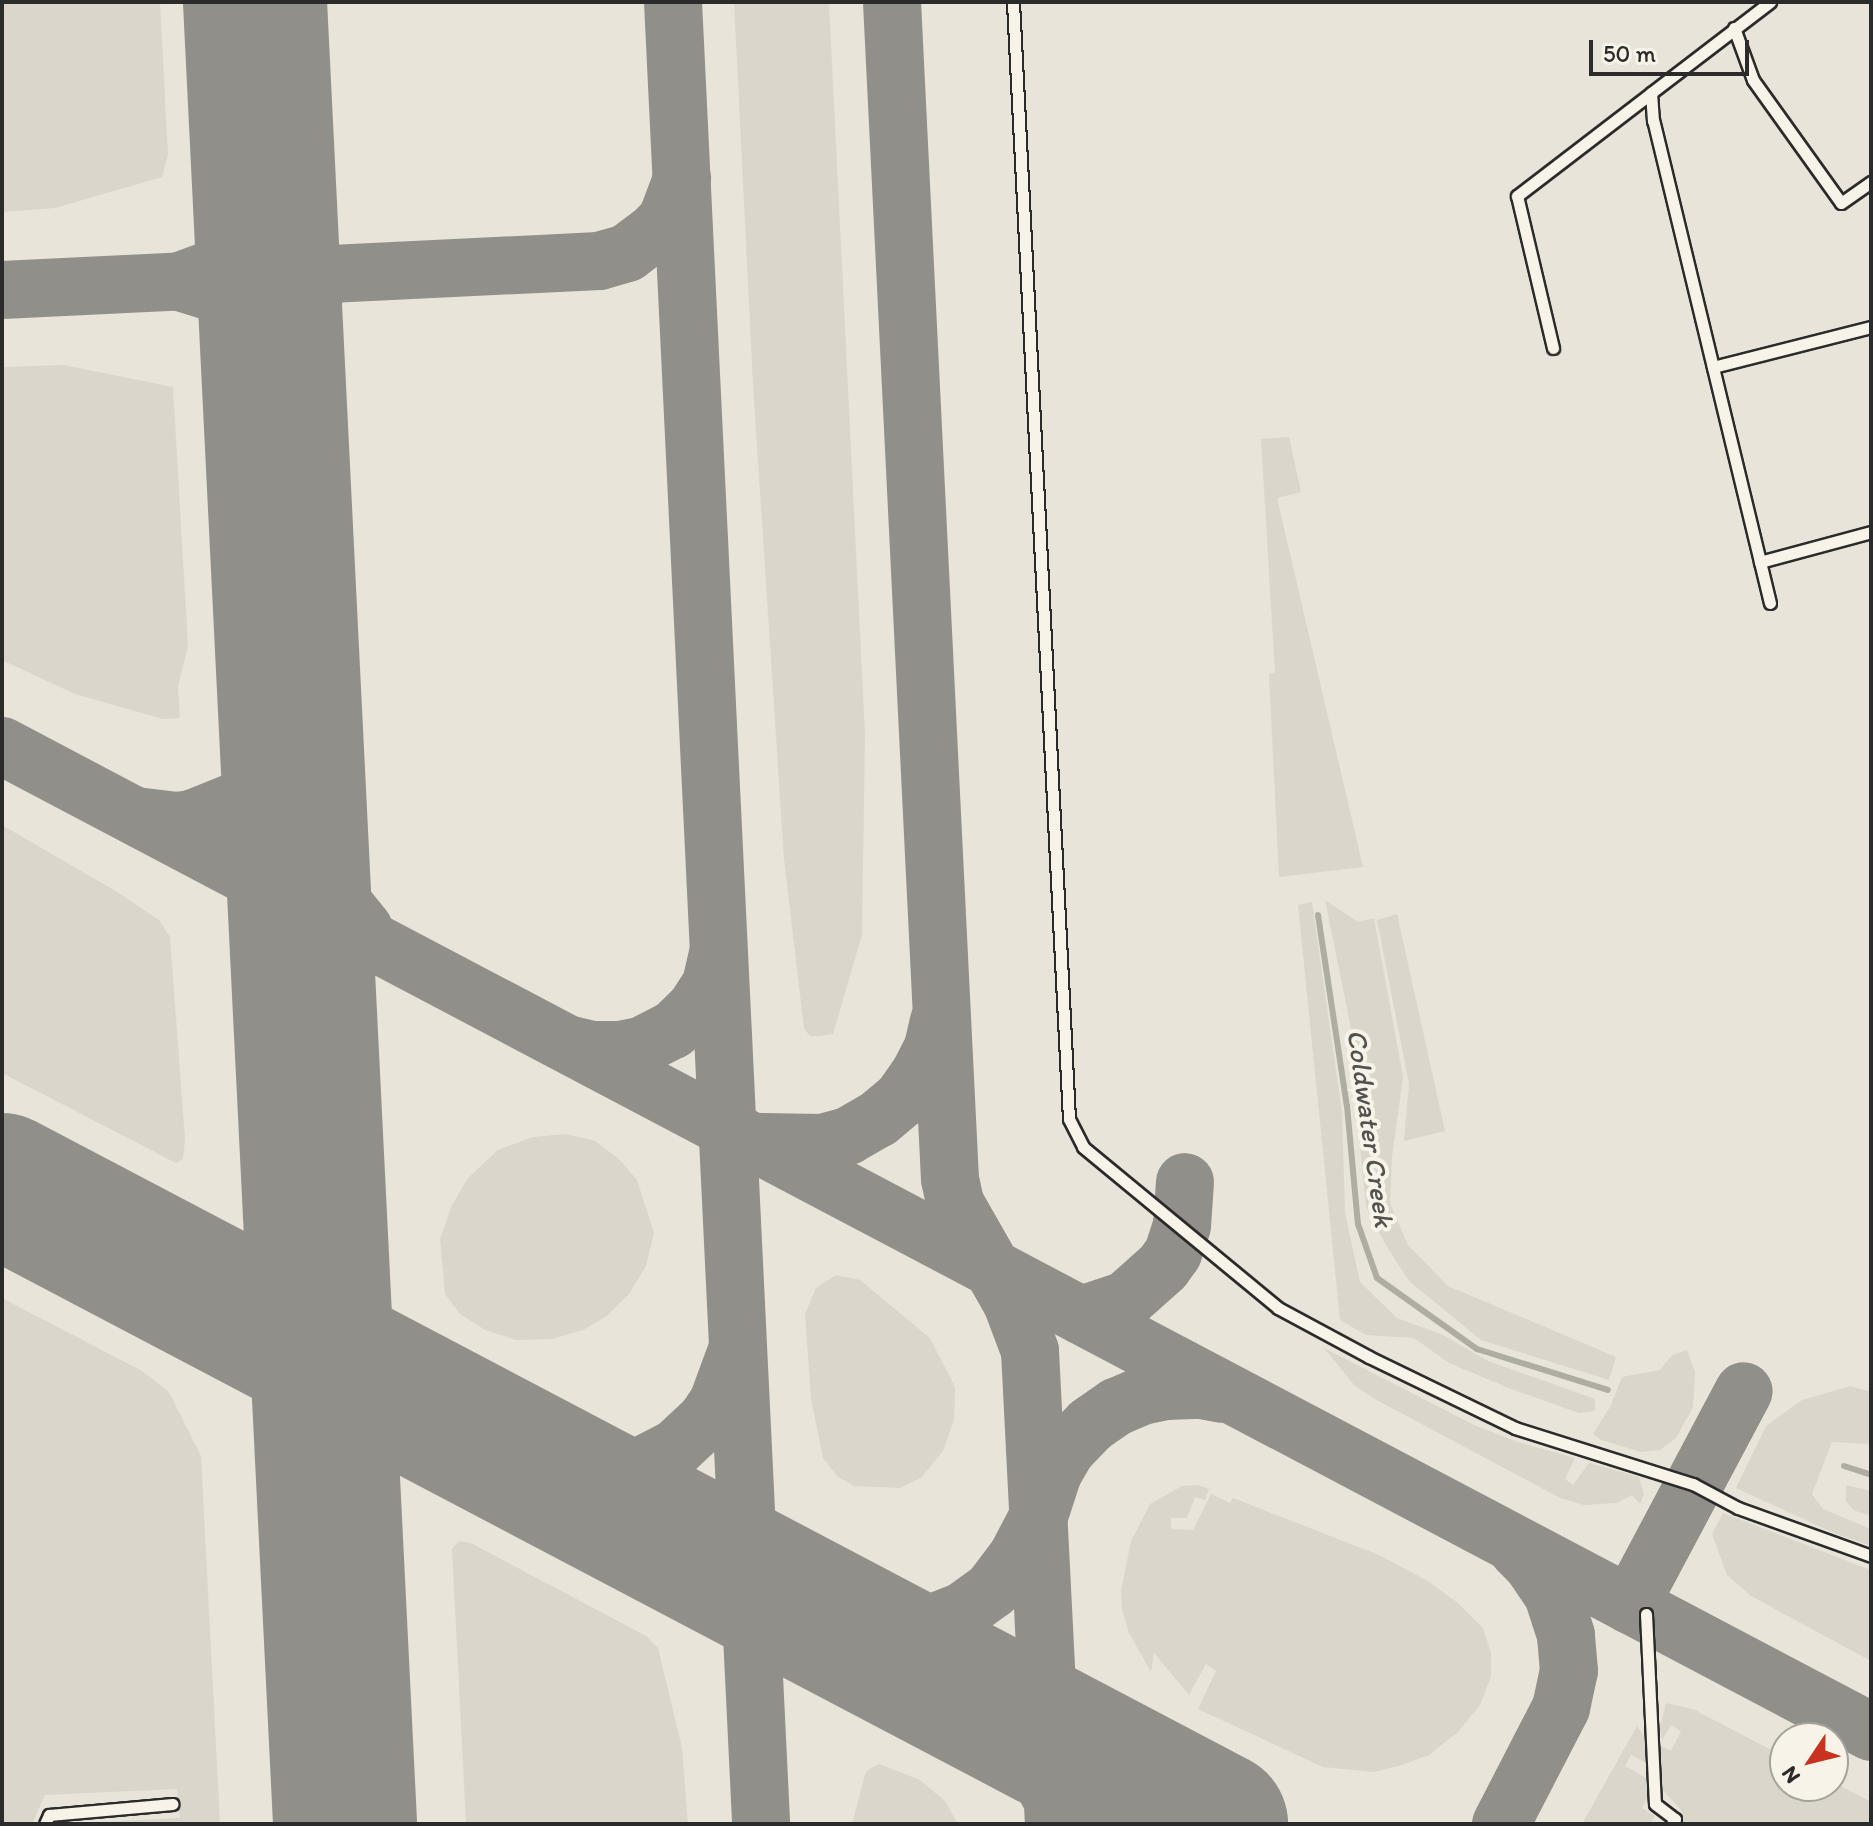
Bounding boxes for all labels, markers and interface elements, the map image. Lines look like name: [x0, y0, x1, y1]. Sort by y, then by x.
scale bar: [1593, 24, 1753, 74]
text: 50 m: [1603, 39, 1656, 68]
water label: Coldwater Creek: [1341, 1027, 1401, 1229]
north arrow: [1769, 1722, 1849, 1802]
text: N: [1775, 1761, 1806, 1789]

